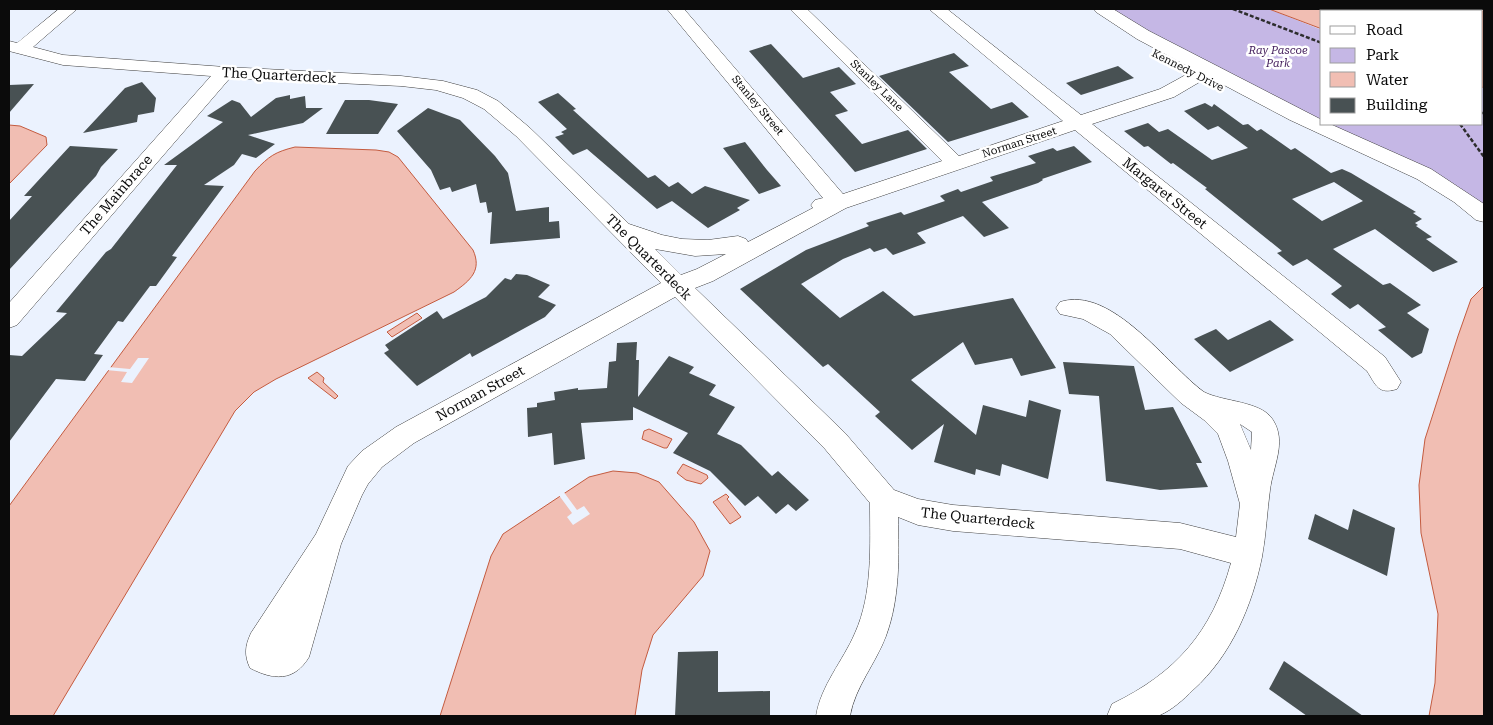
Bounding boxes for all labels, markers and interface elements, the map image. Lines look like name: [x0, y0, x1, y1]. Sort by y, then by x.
legend: [1320, 10, 1483, 125]
text: Road: [1366, 21, 1403, 39]
park label: Ray Pascoe Park: [1247, 44, 1308, 70]
text: Park: [1366, 46, 1400, 64]
street label: Kennedy Drive: [1150, 47, 1226, 94]
street label: Stanley Lane: [848, 57, 906, 114]
street label: The Quarterdeck: [221, 64, 337, 86]
text: Water: [1366, 71, 1408, 89]
street label: Stanley Street: [729, 73, 786, 138]
text: Building: [1366, 96, 1428, 114]
street label: Norman Street: [980, 124, 1058, 161]
street label: The Mainbrace: [77, 151, 155, 238]
street label: Margaret Street: [1120, 154, 1210, 232]
street label: The Quarterdeck: [603, 211, 695, 303]
street label: Norman Street: [433, 362, 527, 424]
street label: The Quarterdeck: [920, 504, 1036, 532]

